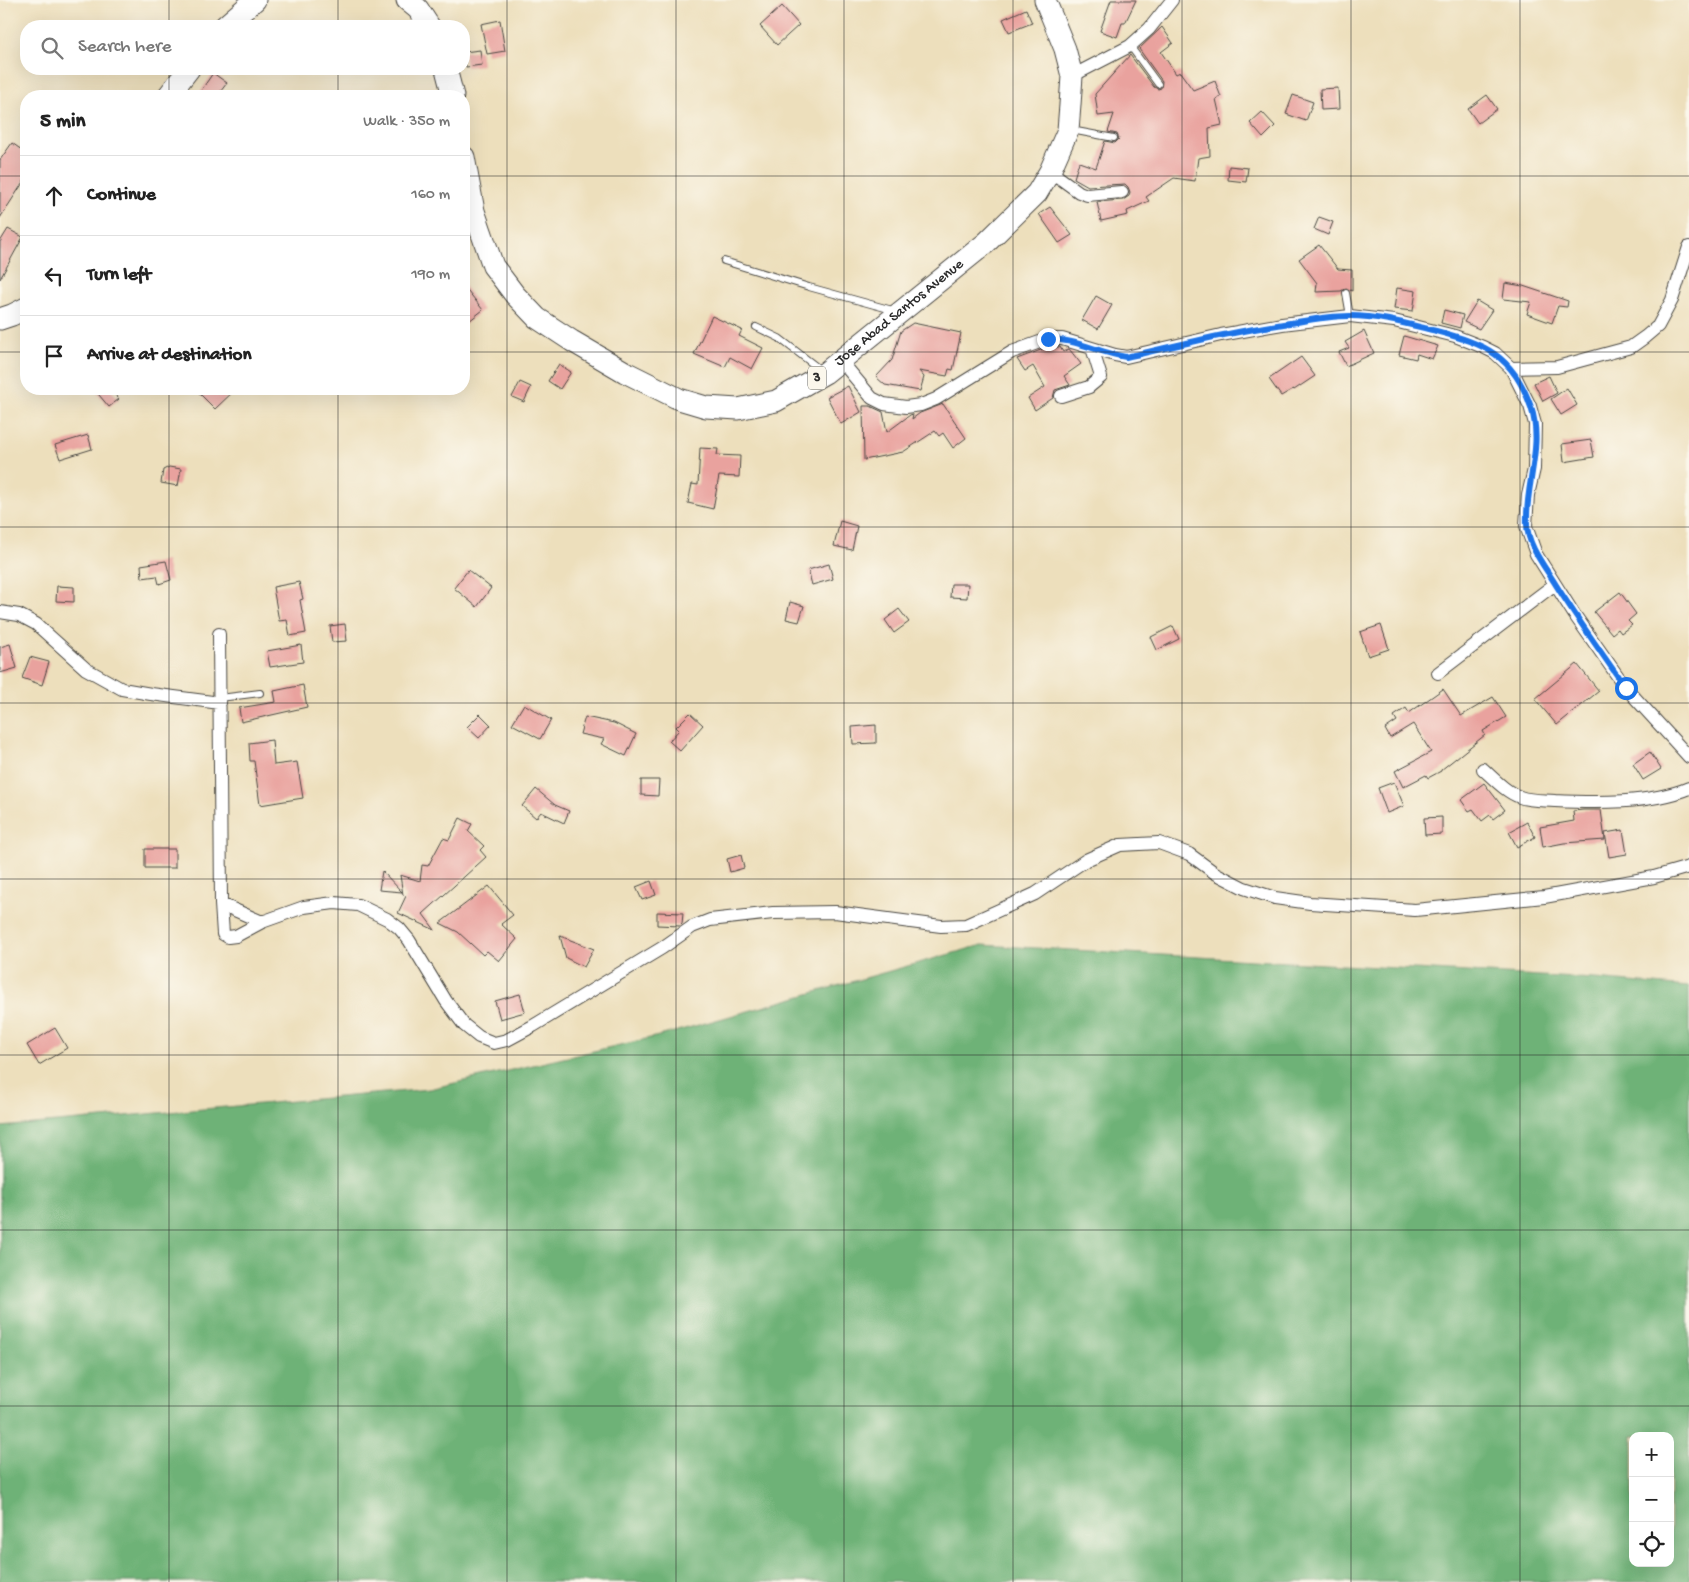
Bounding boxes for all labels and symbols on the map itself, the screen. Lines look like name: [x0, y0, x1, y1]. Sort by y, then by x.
street label: Jose Abad Santos Avenue: [831, 255, 968, 370]
route end: [1037, 328, 1060, 351]
road number: 3: [808, 366, 826, 389]
route start: [1615, 677, 1638, 700]

